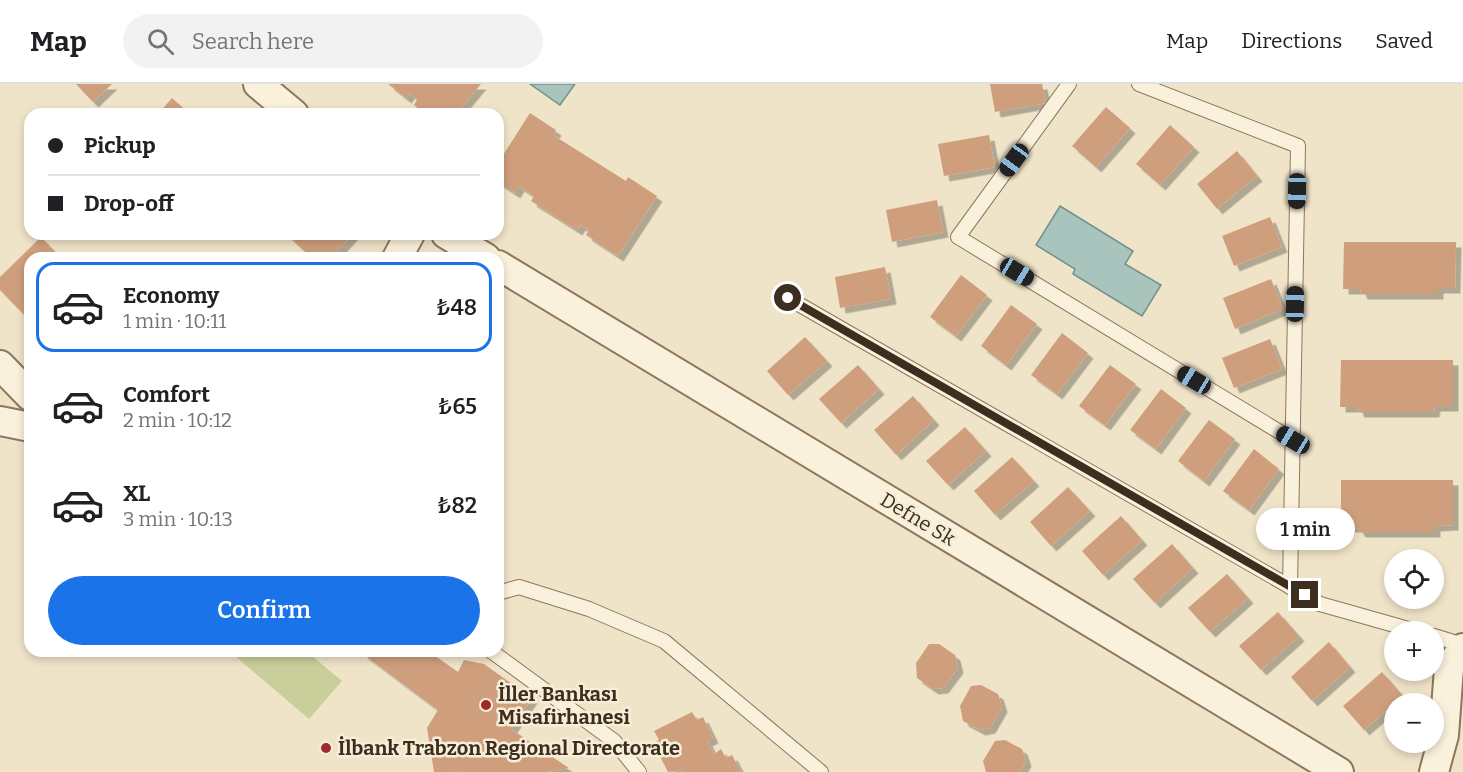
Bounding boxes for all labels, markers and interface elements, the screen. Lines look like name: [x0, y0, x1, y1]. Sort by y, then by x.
search box: [123, 14, 543, 68]
text: Map: [30, 25, 87, 58]
icon: search: [144, 25, 177, 58]
text: Search here: [192, 28, 314, 55]
text: Map: [1166, 28, 1208, 54]
text: Directions: [1241, 28, 1342, 54]
text: Saved: [1375, 28, 1433, 54]
text: Pickup: [84, 132, 156, 159]
car: [996, 140, 1032, 180]
car: [1288, 173, 1306, 209]
text: Drop-off: [84, 190, 174, 217]
car: [997, 255, 1037, 289]
icon: car: [51, 280, 105, 334]
text: Economy: [123, 282, 219, 309]
route start: [774, 284, 801, 311]
car: [1286, 286, 1304, 322]
text: ₺48: [436, 294, 477, 321]
text: 1 min · 10:11: [123, 309, 226, 333]
car: [1174, 363, 1214, 397]
icon: car: [51, 379, 105, 433]
text: Comfort: [123, 381, 210, 408]
text: ₺65: [438, 393, 477, 420]
text: 2 min · 10:12: [123, 408, 232, 432]
car: [1273, 423, 1313, 457]
icon: car: [51, 478, 105, 532]
text: XL: [123, 480, 150, 507]
street label: Defne Sk: [876, 487, 960, 551]
text: ₺82: [437, 492, 477, 519]
text: 3 min · 10:13: [123, 507, 233, 531]
callout: 1 min: [1256, 508, 1354, 550]
text: 1 min: [1280, 517, 1331, 541]
map controls: [1384, 549, 1444, 753]
button: locate: [1384, 549, 1444, 609]
button: Confirm: [48, 576, 480, 645]
route end: [1291, 581, 1318, 608]
button: +: [1384, 621, 1444, 681]
place label: İller Bankası Misafirhanesi: [498, 682, 630, 729]
button: −: [1384, 693, 1444, 753]
marker: İller Bankası Misafirhanesi: [479, 698, 493, 712]
place label: İlbank Trabzon Regional Directorate: [338, 736, 680, 760]
marker: İlbank Trabzon Regional Directorate: [319, 741, 333, 755]

